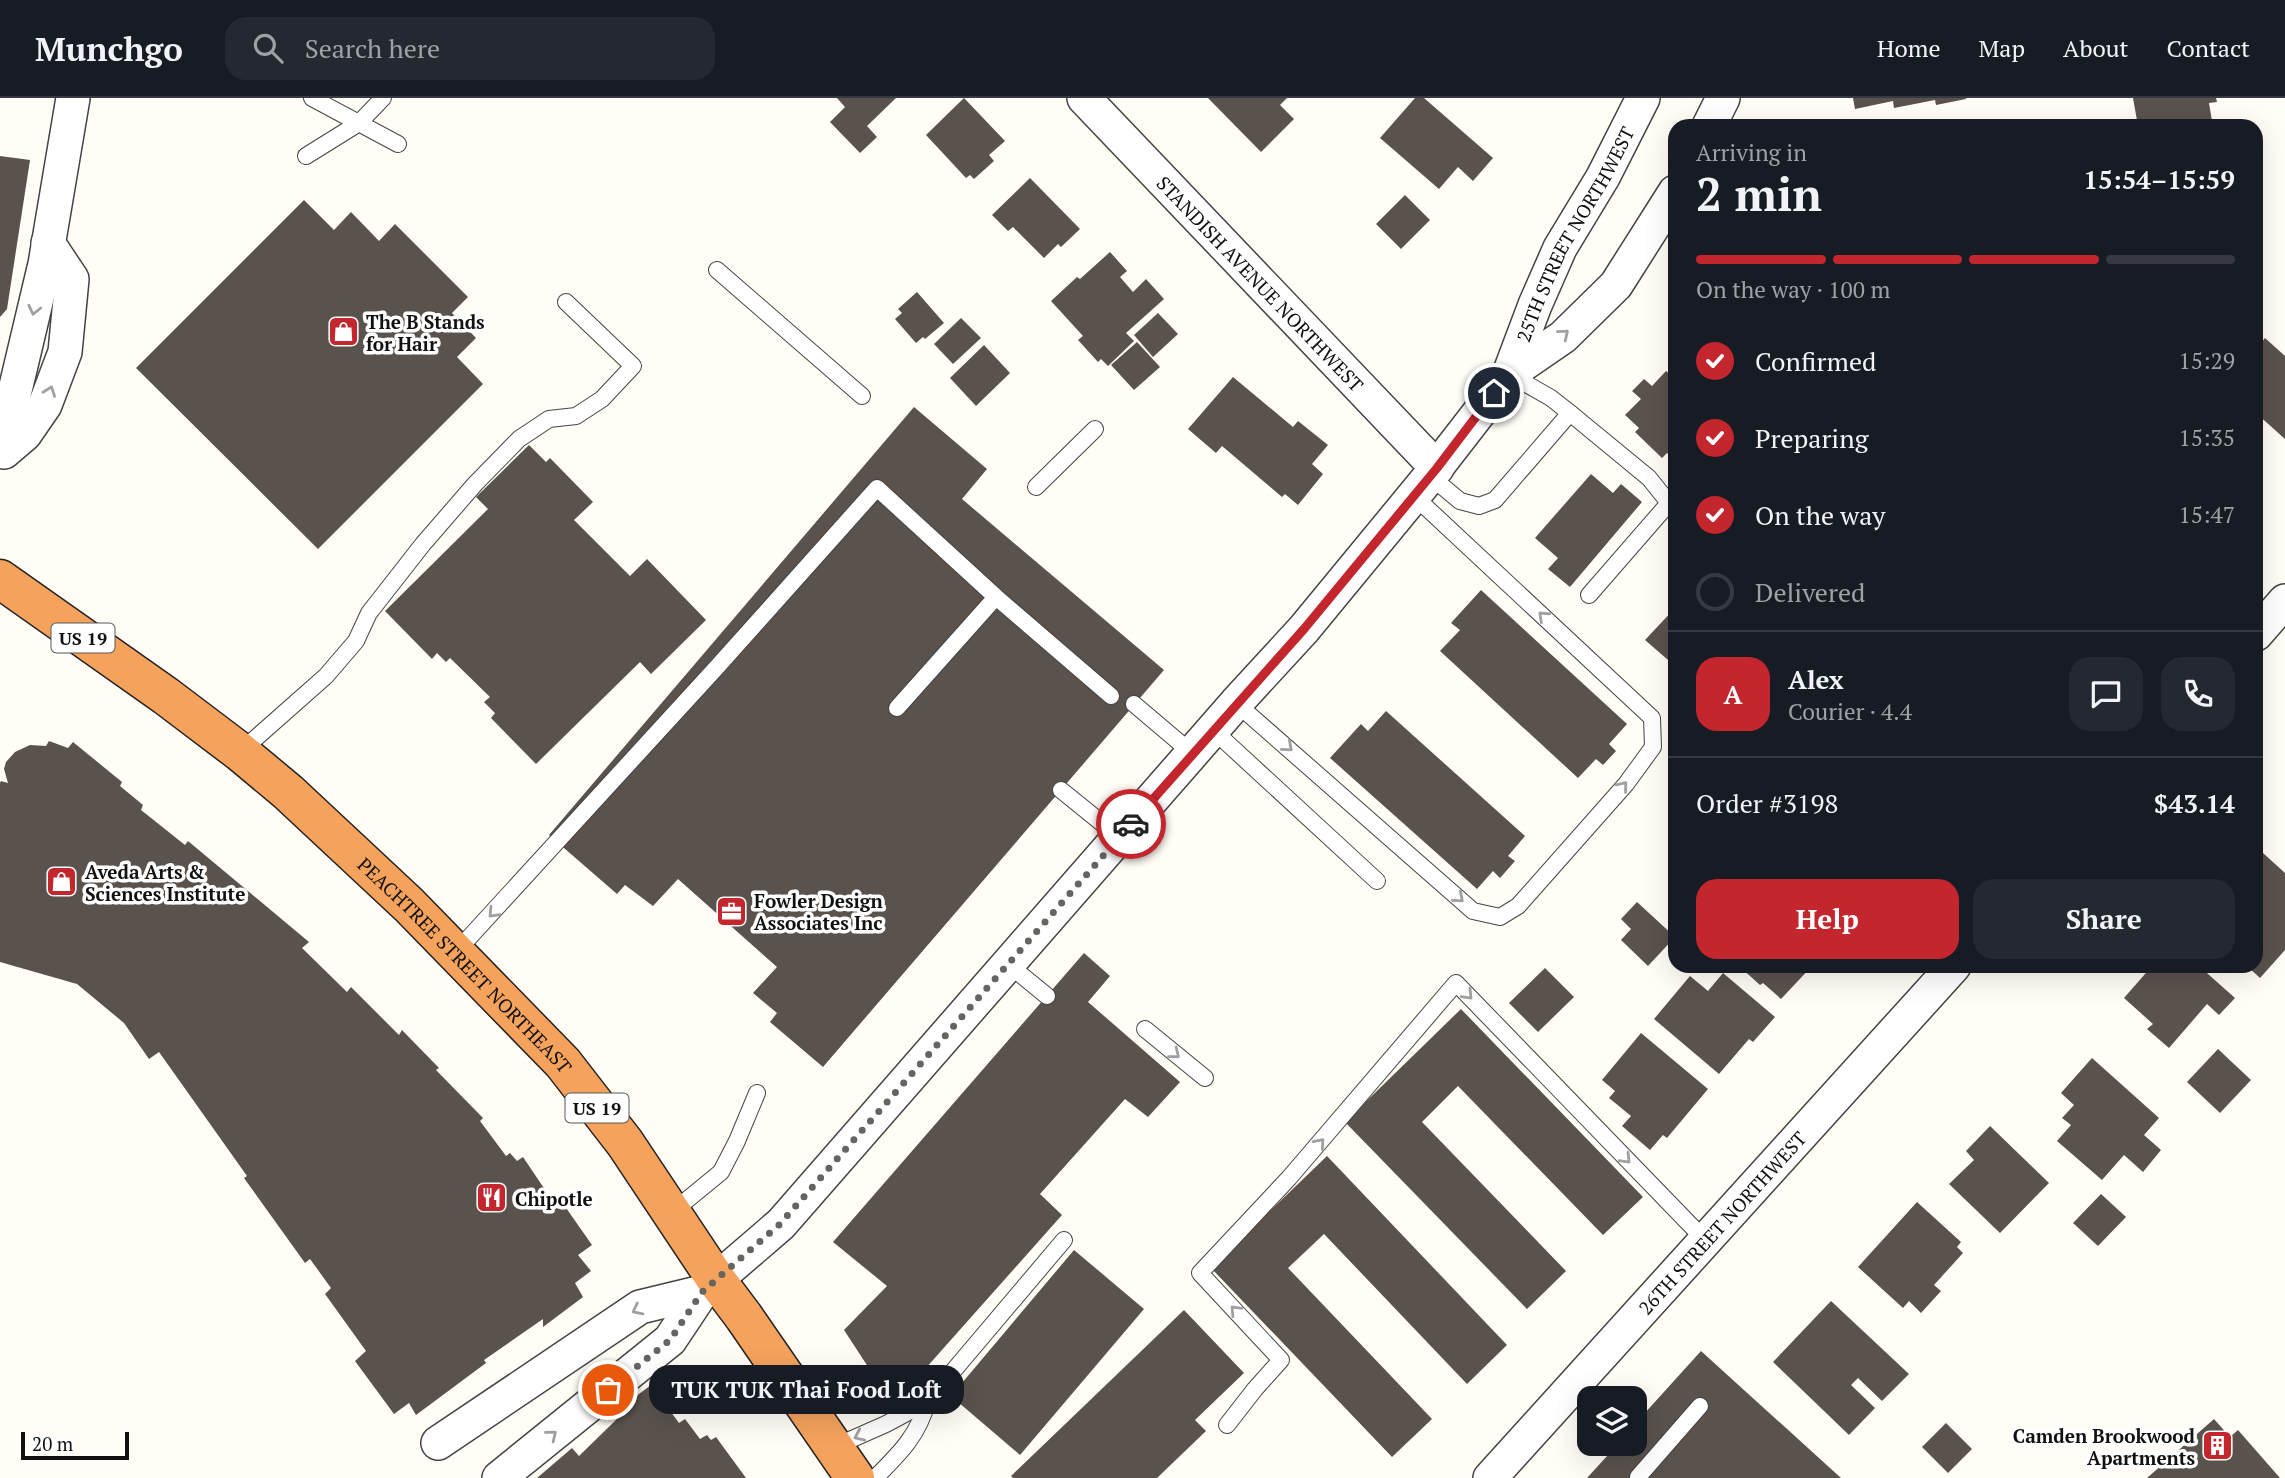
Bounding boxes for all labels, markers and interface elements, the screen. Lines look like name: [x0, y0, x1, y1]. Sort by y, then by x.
search box: [225, 17, 715, 80]
text: Munchgo: [35, 27, 183, 70]
icon: search: [249, 29, 287, 67]
text: Search here: [305, 31, 440, 65]
text: Home: [1877, 32, 1941, 64]
text: Map: [1979, 32, 2025, 64]
text: About: [2063, 32, 2129, 64]
text: Contact: [2167, 32, 2250, 64]
street label: 25TH STREET NORTHWEST: [1510, 122, 1639, 345]
text: Arriving in: [1696, 137, 1807, 168]
text: 15:54–15:59: [2083, 162, 2235, 196]
text: 2 min: [1696, 163, 1822, 224]
street label: STANDISH AVENUE NORTHWEST: [1152, 170, 1370, 397]
text: On the way · 100 m: [1696, 274, 1890, 305]
one-way arrow: [28, 304, 42, 316]
place label: The B Stands for Hair: [366, 309, 485, 356]
shop icon: The B Stands for Hair: [326, 315, 360, 349]
one-way arrow: [1556, 330, 1569, 342]
icon: check: [1696, 342, 1734, 380]
text: Confirmed: [1755, 344, 1876, 378]
text: 15:29: [2178, 345, 2235, 376]
pin: [1464, 363, 1524, 423]
icon: home: [1475, 374, 1513, 412]
one-way arrow: [42, 385, 56, 397]
icon: check: [1696, 419, 1734, 457]
text: Preparing: [1755, 421, 1868, 455]
text: 15:35: [2178, 422, 2235, 453]
icon: check: [1696, 496, 1734, 534]
text: On the way: [1755, 498, 1886, 532]
text: 15:47: [2178, 499, 2235, 530]
text: Delivered: [1755, 575, 1865, 609]
one-way arrow: [1538, 612, 1551, 624]
road number: US 19: [52, 624, 114, 652]
button: chat: [2069, 657, 2143, 731]
button: phone: [2161, 657, 2235, 731]
text: Alex: [1788, 662, 1844, 696]
text: A: [1724, 677, 1742, 711]
text: Courier · 4.4: [1788, 696, 1912, 727]
one-way arrow: [1280, 739, 1293, 751]
one-way arrow: [1615, 782, 1628, 794]
text: Order #3198: [1696, 786, 1838, 820]
text: $43.14: [2154, 786, 2235, 820]
courier: [1096, 789, 1166, 859]
icon: car: [1112, 805, 1150, 843]
street label: PEACHTREE STREET NORTHEAST: [353, 851, 578, 1078]
place label: Aveda Arts & Sciences Institute: [85, 859, 245, 906]
shop icon: Aveda Arts & Sciences Institute: [45, 865, 79, 899]
button: Help: [1696, 879, 1959, 959]
button: Share: [1973, 879, 2235, 959]
place label: Fowler Design Associates Inc: [754, 888, 884, 935]
one-way arrow: [1451, 890, 1464, 902]
office icon: Fowler Design Associates Inc: [714, 894, 748, 928]
one-way arrow: [488, 905, 501, 918]
one-way arrow: [1460, 987, 1473, 1000]
one-way arrow: [1167, 1046, 1180, 1058]
road number: US 19: [566, 1093, 628, 1122]
street label: 26TH STREET NORTHWEST: [1632, 1125, 1811, 1319]
one-way arrow: [1312, 1138, 1324, 1151]
one-way arrow: [1618, 1151, 1631, 1164]
restaurant icon: Chipotle: [475, 1181, 509, 1215]
place label: Chipotle: [515, 1186, 593, 1211]
one-way arrow: [632, 1302, 644, 1316]
one-way arrow: [1231, 1305, 1243, 1318]
pin: [578, 1360, 638, 1420]
callout: TUK TUK Thai Food Loft: [650, 1366, 965, 1414]
icon: bag: [589, 1371, 627, 1409]
text: TUK TUK Thai Food Loft: [671, 1374, 942, 1405]
map controls: [1577, 1386, 1647, 1456]
button: layers: [1577, 1386, 1647, 1456]
place label: Camden Brookwood Apartments: [2013, 1423, 2196, 1470]
one-way arrow: [853, 1428, 866, 1442]
scale bar: [21, 1429, 130, 1461]
building icon: Camden Brookwood Apartments: [2201, 1429, 2235, 1463]
text: 20 m: [32, 1431, 73, 1456]
one-way arrow: [544, 1431, 557, 1443]

